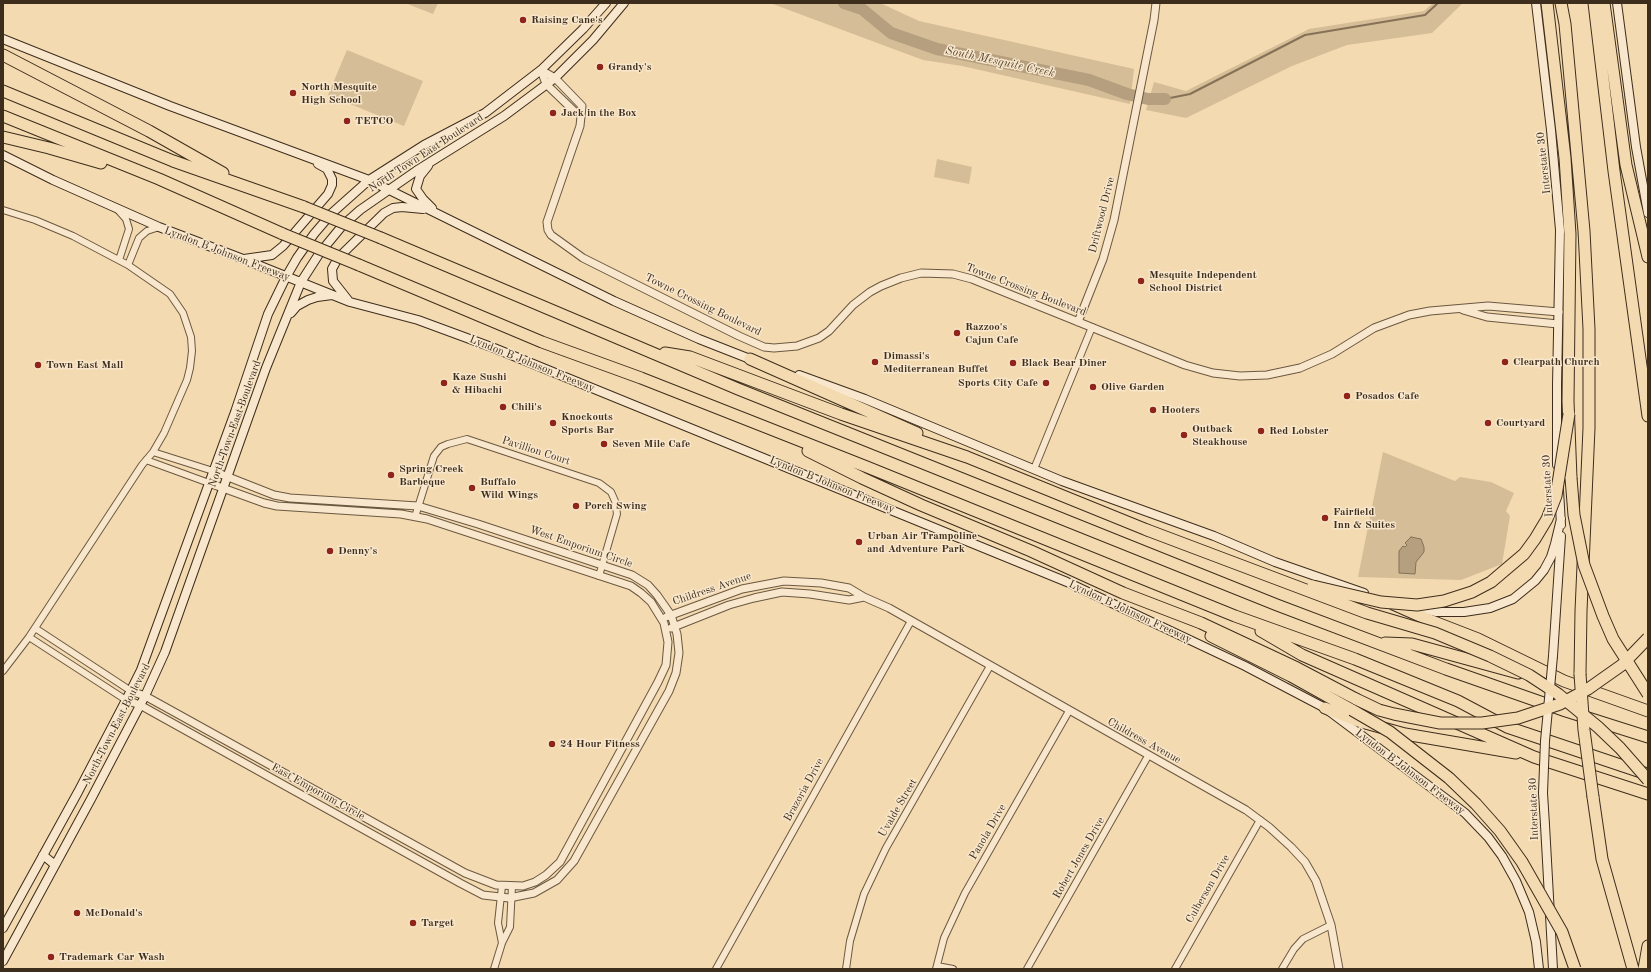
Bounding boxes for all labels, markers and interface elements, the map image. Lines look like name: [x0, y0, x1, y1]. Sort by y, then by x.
place label: Raising Cane's: [531, 13, 603, 27]
marker: Raising Cane's: [518, 15, 528, 25]
water label: South Mesquite Creek: [944, 43, 1056, 81]
place label: Grandy's: [608, 60, 651, 74]
marker: Grandy's: [595, 62, 605, 72]
place label: North Mesquite High School: [301, 80, 377, 106]
marker: North Mesquite High School: [288, 88, 298, 98]
place label: Jack in the Box: [561, 106, 637, 120]
marker: Jack in the Box: [548, 108, 558, 118]
street label: North Town East Boulevard: [366, 111, 486, 195]
place label: TETCO: [355, 114, 393, 128]
marker: TETCO: [342, 116, 352, 126]
street label: Interstate 30: [1534, 131, 1554, 195]
street label: Driftwood Drive: [1086, 176, 1118, 254]
street label: Lyndon B Johnson Freeway: [162, 224, 292, 284]
street label: Towne Crossing Boulevard: [964, 261, 1088, 319]
place label: Mesquite Independent School District: [1149, 268, 1257, 294]
street label: Towne Crossing Boulevard: [643, 271, 763, 339]
marker: Mesquite Independent School District: [1136, 276, 1146, 286]
place label: Razzoo's Cajun Cafe: [965, 320, 1019, 346]
marker: Razzoo's Cajun Cafe: [952, 328, 962, 338]
street label: Lyndon B Johnson Freeway: [467, 333, 597, 395]
place label: Dimassi's Mediterranean Buffet: [883, 349, 988, 375]
place label: Clearpath Church: [1513, 355, 1600, 369]
place label: Black Bear Diner: [1021, 356, 1107, 370]
marker: Dimassi's Mediterranean Buffet: [870, 357, 880, 367]
marker: Clearpath Church: [1500, 357, 1510, 367]
place label: Town East Mall: [46, 358, 123, 372]
marker: Black Bear Diner: [1008, 358, 1018, 368]
street label: North Town East Boulevard: [206, 359, 264, 489]
marker: Town East Mall: [33, 360, 43, 370]
place label: Kaze Sushi & Hibachi: [452, 370, 506, 396]
place label: Sports City Cafe: [958, 376, 1038, 390]
marker: Kaze Sushi & Hibachi: [439, 378, 449, 388]
marker: Sports City Cafe: [1041, 378, 1051, 388]
place label: Olive Garden: [1101, 380, 1164, 394]
marker: Olive Garden: [1088, 382, 1098, 392]
place label: Posados Cafe: [1355, 389, 1419, 403]
marker: Posados Cafe: [1342, 391, 1352, 401]
place label: Chili's: [511, 400, 542, 414]
marker: Chili's: [498, 402, 508, 412]
place label: Hooters: [1161, 403, 1200, 417]
marker: Hooters: [1148, 405, 1158, 415]
place label: Knockouts Sports Bar: [561, 410, 614, 436]
place label: Courtyard: [1496, 416, 1545, 430]
marker: Knockouts Sports Bar: [548, 418, 558, 428]
marker: Courtyard: [1483, 418, 1493, 428]
place label: Outback Steakhouse: [1192, 422, 1247, 448]
place label: Red Lobster: [1269, 424, 1329, 438]
marker: Red Lobster: [1256, 426, 1266, 436]
marker: Outback Steakhouse: [1179, 430, 1189, 440]
street label: Pavillion Court: [500, 434, 572, 468]
place label: Seven Mile Cafe: [612, 437, 690, 451]
marker: Seven Mile Cafe: [599, 439, 609, 449]
street label: Lyndon B Johnson Freeway: [767, 454, 897, 516]
street label: Interstate 30: [1540, 454, 1556, 518]
place label: Spring Creek Barbeque: [399, 462, 464, 488]
marker: Spring Creek Barbeque: [386, 470, 396, 480]
place label: Buffalo Wild Wings: [480, 475, 538, 501]
marker: Buffalo Wild Wings: [467, 483, 477, 493]
place label: Porch Swing: [584, 499, 647, 513]
marker: Porch Swing: [571, 501, 581, 511]
place label: Fairfield Inn & Suites: [1333, 505, 1395, 531]
marker: Fairfield Inn & Suites: [1320, 513, 1330, 523]
street label: West Emporium Circle: [528, 523, 634, 571]
place label: Urban Air Trampoline and Adventure Park: [867, 529, 977, 555]
marker: Urban Air Trampoline and Adventure Park: [854, 537, 864, 547]
place label: Denny's: [338, 544, 377, 558]
marker: Denny's: [325, 546, 335, 556]
street label: Childress Avenue: [671, 569, 753, 609]
street label: Lyndon B Johnson Freeway: [1067, 578, 1193, 646]
street label: North Town East Boulevard: [81, 661, 153, 787]
street label: Childress Avenue: [1105, 715, 1183, 767]
street label: Lyndon B Johnson Freeway: [1353, 726, 1467, 818]
place label: 24 Hour Fitness: [560, 737, 640, 751]
marker: 24 Hour Fitness: [547, 739, 557, 749]
street label: Brazoria Drive: [781, 756, 827, 824]
street label: East Emporium Circle: [269, 761, 367, 823]
street label: Uvalde Street: [876, 776, 920, 840]
street label: Interstate 30: [1526, 778, 1542, 840]
street label: Panola Drive: [967, 802, 1009, 862]
street label: Robert Jones Drive: [1050, 815, 1108, 901]
street label: Culberson Drive: [1183, 852, 1233, 926]
place label: McDonald's: [85, 906, 143, 920]
marker: McDonald's: [72, 908, 82, 918]
place label: Target: [421, 916, 454, 930]
marker: Target: [408, 918, 418, 928]
place label: Trademark Car Wash: [59, 950, 165, 964]
marker: Trademark Car Wash: [46, 952, 56, 962]

